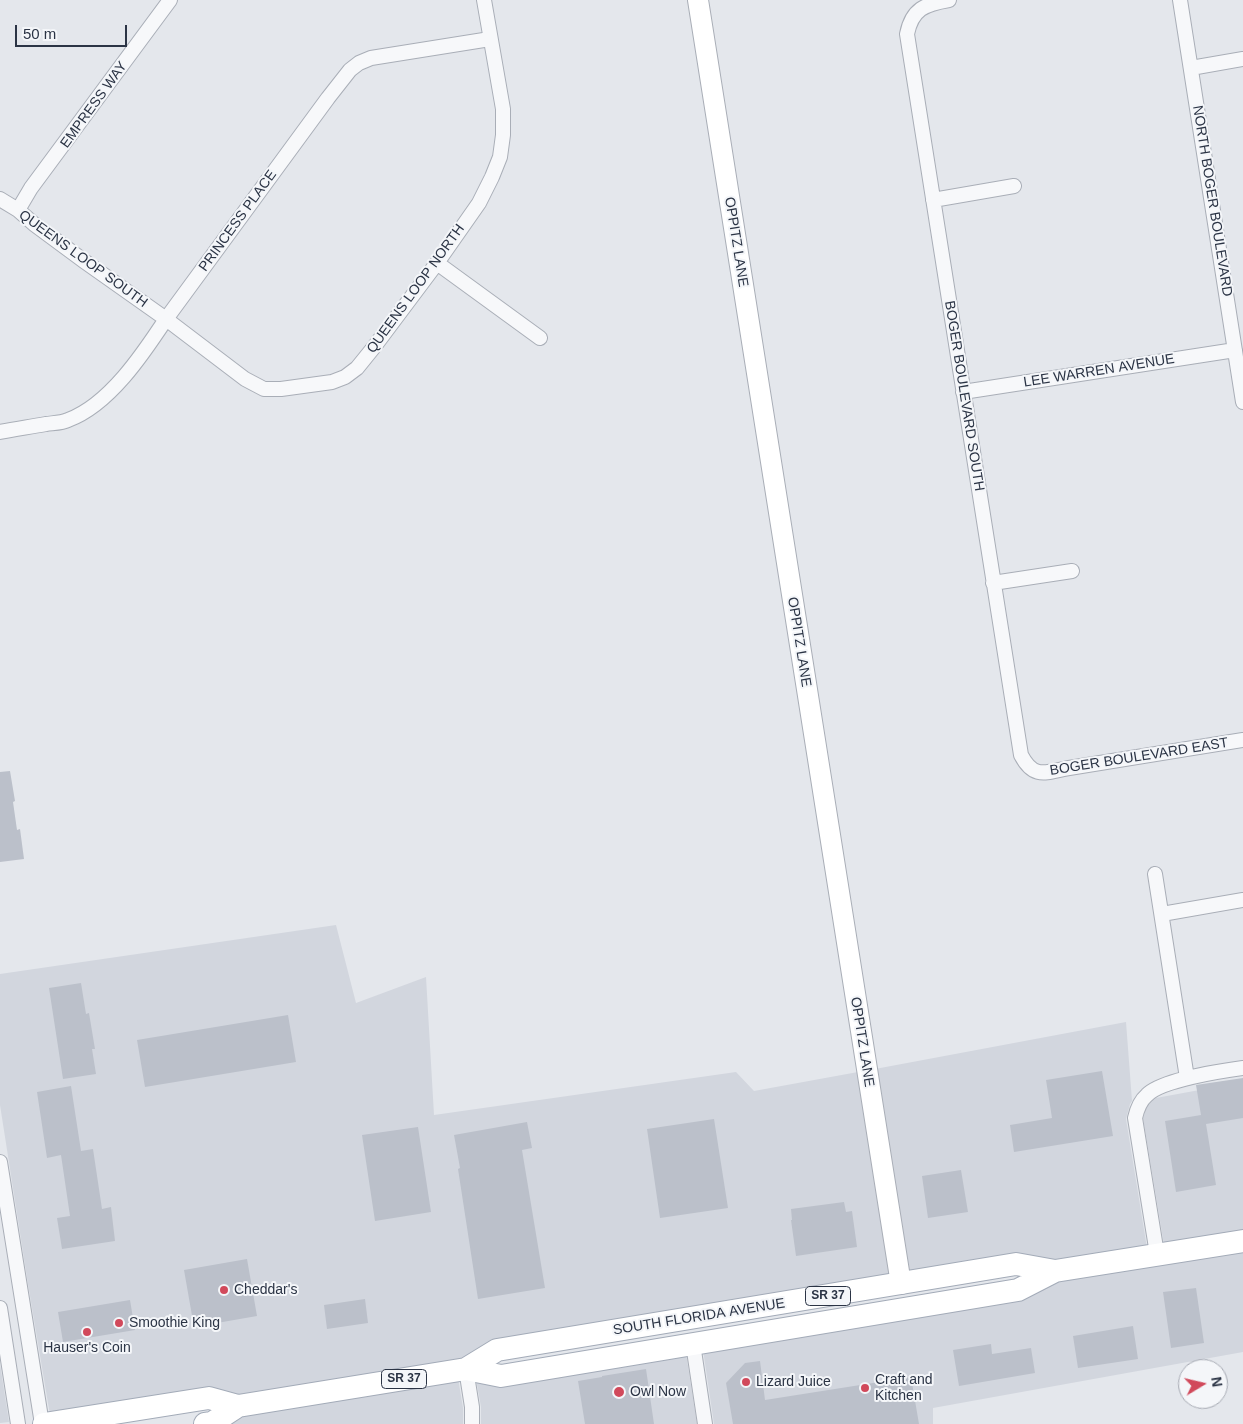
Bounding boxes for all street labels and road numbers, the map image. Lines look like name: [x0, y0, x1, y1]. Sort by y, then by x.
street label: EMPRESS WAY: [57, 59, 131, 151]
street label: NORTH BOGER BOULEVARD: [1189, 104, 1235, 298]
street label: PRINCESS PLACE: [196, 167, 280, 275]
street label: OPPITZ LANE: [721, 196, 751, 288]
street label: QUEENS LOOP SOUTH: [15, 207, 151, 311]
street label: QUEENS LOOP NORTH: [364, 221, 468, 357]
street label: BOGER BOULEVARD SOUTH: [941, 300, 987, 492]
street label: LEE WARREN AVENUE: [1022, 351, 1176, 391]
street label: OPPITZ LANE: [784, 596, 814, 688]
street label: BOGER BOULEVARD EAST: [1049, 735, 1229, 779]
street label: OPPITZ LANE: [847, 996, 877, 1088]
road number: SR 37: [806, 1286, 850, 1305]
street label: SOUTH FLORIDA AVENUE: [612, 1295, 786, 1339]
road number: SR 37: [382, 1370, 426, 1388]

